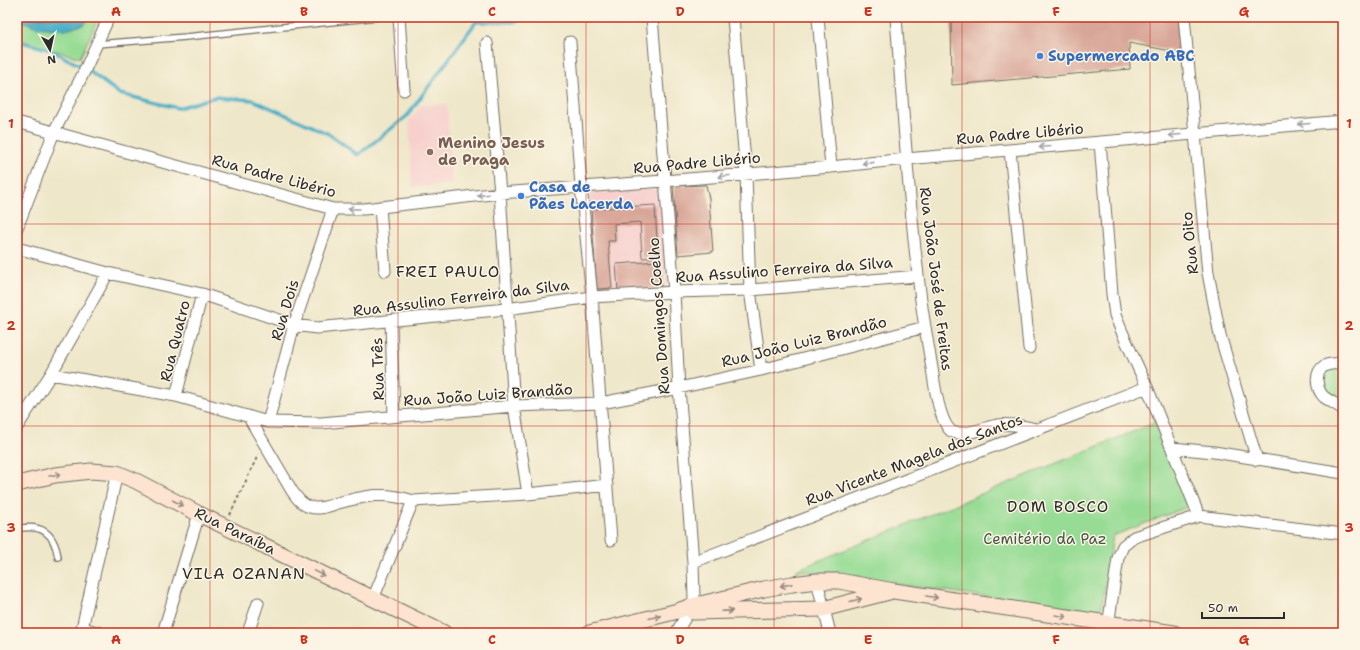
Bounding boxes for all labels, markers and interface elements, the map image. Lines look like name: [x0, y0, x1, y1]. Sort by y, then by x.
text: A: [111, 3, 121, 20]
text: B: [300, 3, 308, 20]
text: C: [488, 3, 496, 20]
text: D: [675, 3, 685, 20]
text: E: [864, 3, 873, 20]
text: F: [1052, 3, 1060, 20]
text: G: [1239, 3, 1250, 20]
north arrow: [30, 30, 70, 70]
place label: Supermercado ABC: [1048, 46, 1195, 66]
text: N: [46, 51, 57, 68]
marker: Supermercado ABC: [1035, 51, 1045, 61]
text: 1: [8, 115, 14, 132]
text: 1: [1346, 115, 1352, 132]
street label: Rua Padre Libério: [955, 118, 1085, 150]
one-way arrow: [1298, 120, 1311, 128]
one-way arrow: [1169, 132, 1182, 139]
place label: Menino Jesus de Praga: [438, 133, 545, 170]
one-way arrow: [1039, 143, 1052, 151]
marker: Menino Jesus de Praga: [425, 147, 435, 157]
street label: Rua Padre Libério: [632, 147, 762, 179]
street label: Rua Padre Libério: [210, 150, 338, 202]
one-way arrow: [862, 159, 875, 167]
one-way arrow: [718, 172, 731, 179]
place label: Casa de Pães Lacerda: [529, 177, 634, 214]
street label: Rua João José de Freitas: [915, 186, 957, 372]
one-way arrow: [477, 191, 490, 199]
marker: Casa de Pães Lacerda: [516, 191, 526, 201]
one-way arrow: [348, 205, 361, 213]
street label: Rua Oito: [1177, 211, 1203, 275]
street label: Rua Domingos Coelho: [644, 237, 674, 395]
street label: Rua Assulino Ferreira da Silva: [675, 252, 894, 288]
district label: FREI PAULO: [396, 261, 500, 282]
street label: Rua Assulino Ferreira da Silva: [352, 275, 571, 321]
street label: Rua Dois: [266, 277, 304, 343]
street label: Rua Quatro: [155, 298, 195, 384]
street label: Rua João Luiz Brandão: [719, 312, 889, 372]
text: 2: [6, 317, 16, 334]
text: 2: [1344, 317, 1354, 334]
street label: Rua Três: [367, 337, 389, 401]
street label: Rua João Luiz Brandão: [403, 379, 573, 411]
street label: Rua Vicente Magela dos Santos: [803, 409, 1025, 511]
one-way arrow: [48, 471, 61, 479]
district label: DOM BOSCO: [1007, 496, 1109, 517]
one-way arrow: [172, 500, 184, 507]
street label: Rua Paraíba: [191, 503, 279, 560]
text: 3: [6, 519, 16, 536]
text: 3: [1344, 519, 1354, 536]
park label: Cemitério da Paz: [983, 529, 1107, 549]
district label: VILA OZANAN: [182, 563, 306, 584]
one-way arrow: [313, 570, 325, 577]
one-way arrow: [780, 581, 793, 589]
one-way arrow: [925, 593, 938, 601]
scale bar: [1202, 594, 1284, 620]
one-way arrow: [850, 596, 863, 604]
text: 50 m: [1208, 600, 1238, 616]
one-way arrow: [720, 607, 733, 615]
one-way arrow: [1054, 612, 1067, 620]
one-way arrow: [648, 613, 661, 620]
text: A: [111, 631, 121, 648]
text: B: [300, 631, 308, 648]
text: C: [488, 631, 496, 648]
text: D: [675, 631, 685, 648]
text: E: [864, 631, 873, 648]
text: F: [1052, 631, 1060, 648]
text: G: [1239, 631, 1250, 648]

